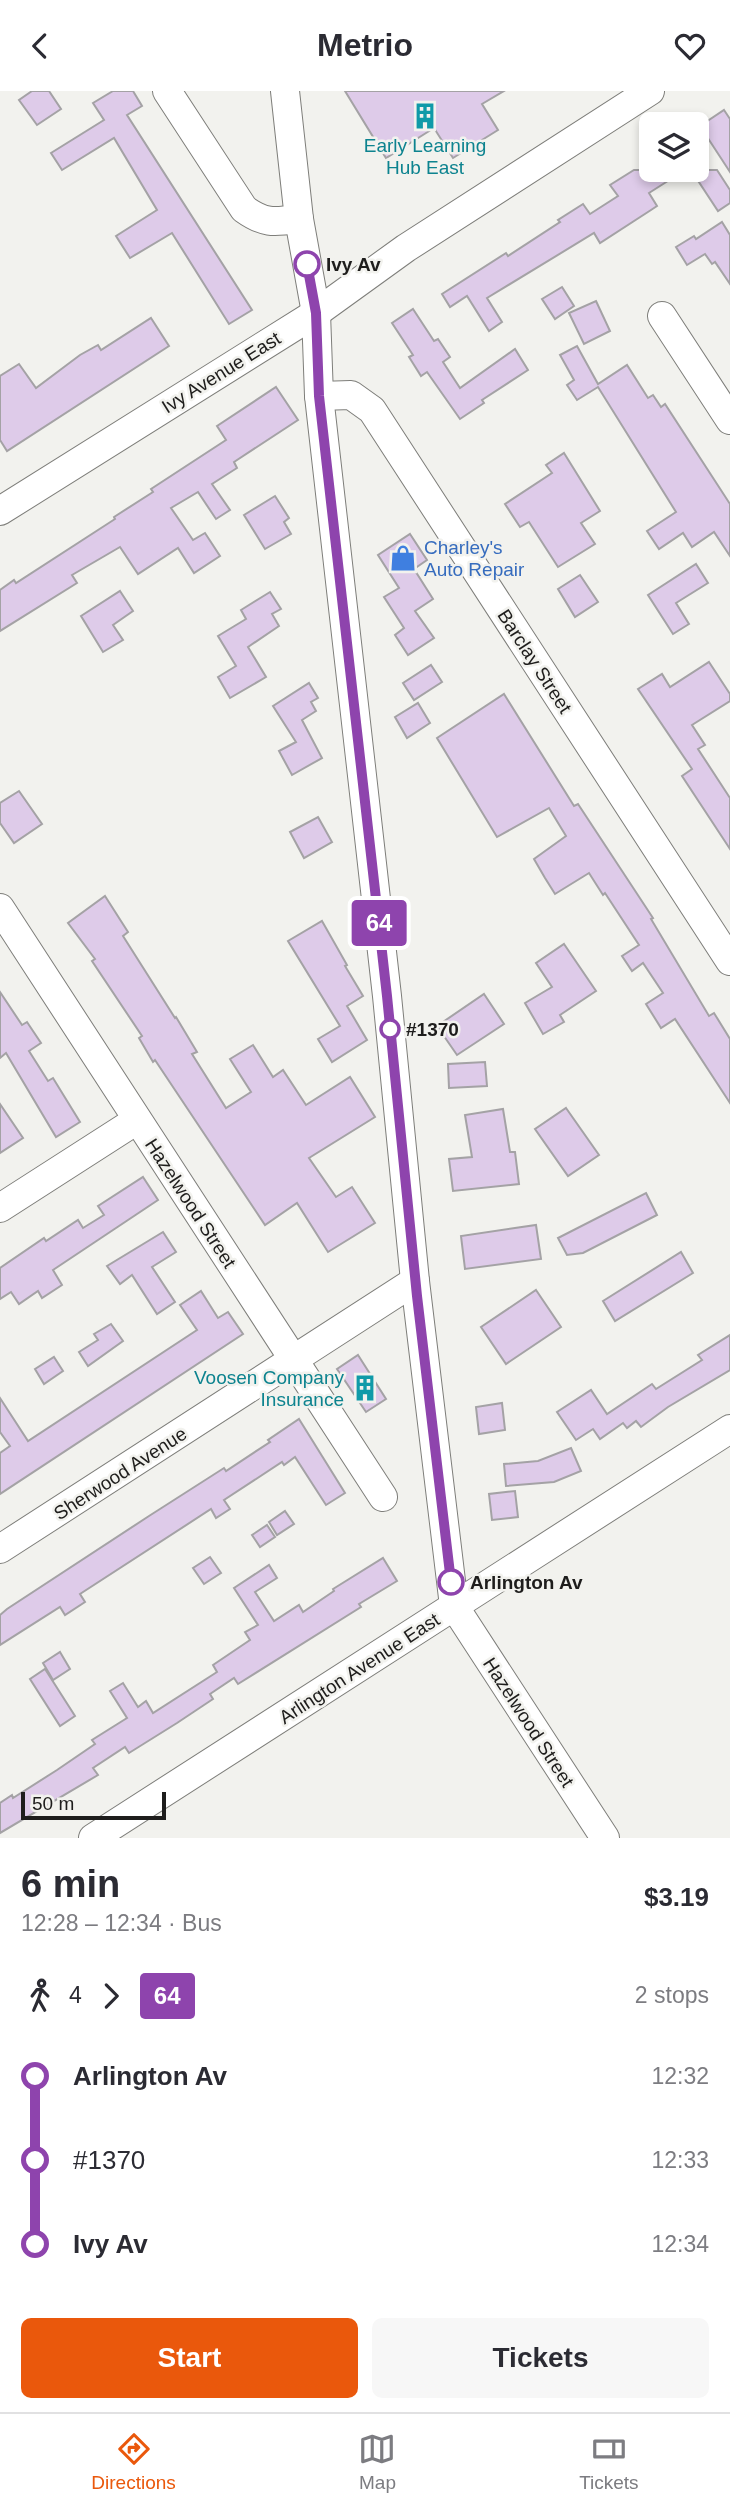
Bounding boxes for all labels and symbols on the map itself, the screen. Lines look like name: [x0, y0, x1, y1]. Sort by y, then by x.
building icon: Early Learning Hub East: [410, 101, 440, 131]
place label: Early Learning Hub East: [364, 135, 486, 178]
marker: Ivy Av: [294, 251, 320, 277]
place label: Ivy Av: [326, 254, 381, 275]
street label: Ivy Avenue East: [158, 327, 285, 417]
place label: Charley's Auto Repair: [424, 537, 525, 580]
shop icon: Charley's Auto Repair: [388, 543, 418, 573]
street label: Barclay Street: [493, 606, 576, 718]
line badge: 64: [348, 900, 410, 946]
marker: #1370: [380, 1019, 400, 1039]
place label: #1370: [406, 1019, 459, 1040]
street label: Hazelwood Street: [141, 1135, 241, 1272]
place label: Voosen Company Insurance: [194, 1367, 344, 1410]
building icon: Voosen Company Insurance: [350, 1373, 380, 1403]
street label: Sherwood Avenue: [50, 1423, 191, 1524]
marker: Arlington Av: [438, 1569, 464, 1595]
place label: Arlington Av: [470, 1572, 583, 1593]
street label: Arlington Avenue East: [275, 1608, 444, 1728]
street label: Hazelwood Street: [479, 1654, 579, 1791]
scale bar: [21, 1789, 166, 1821]

